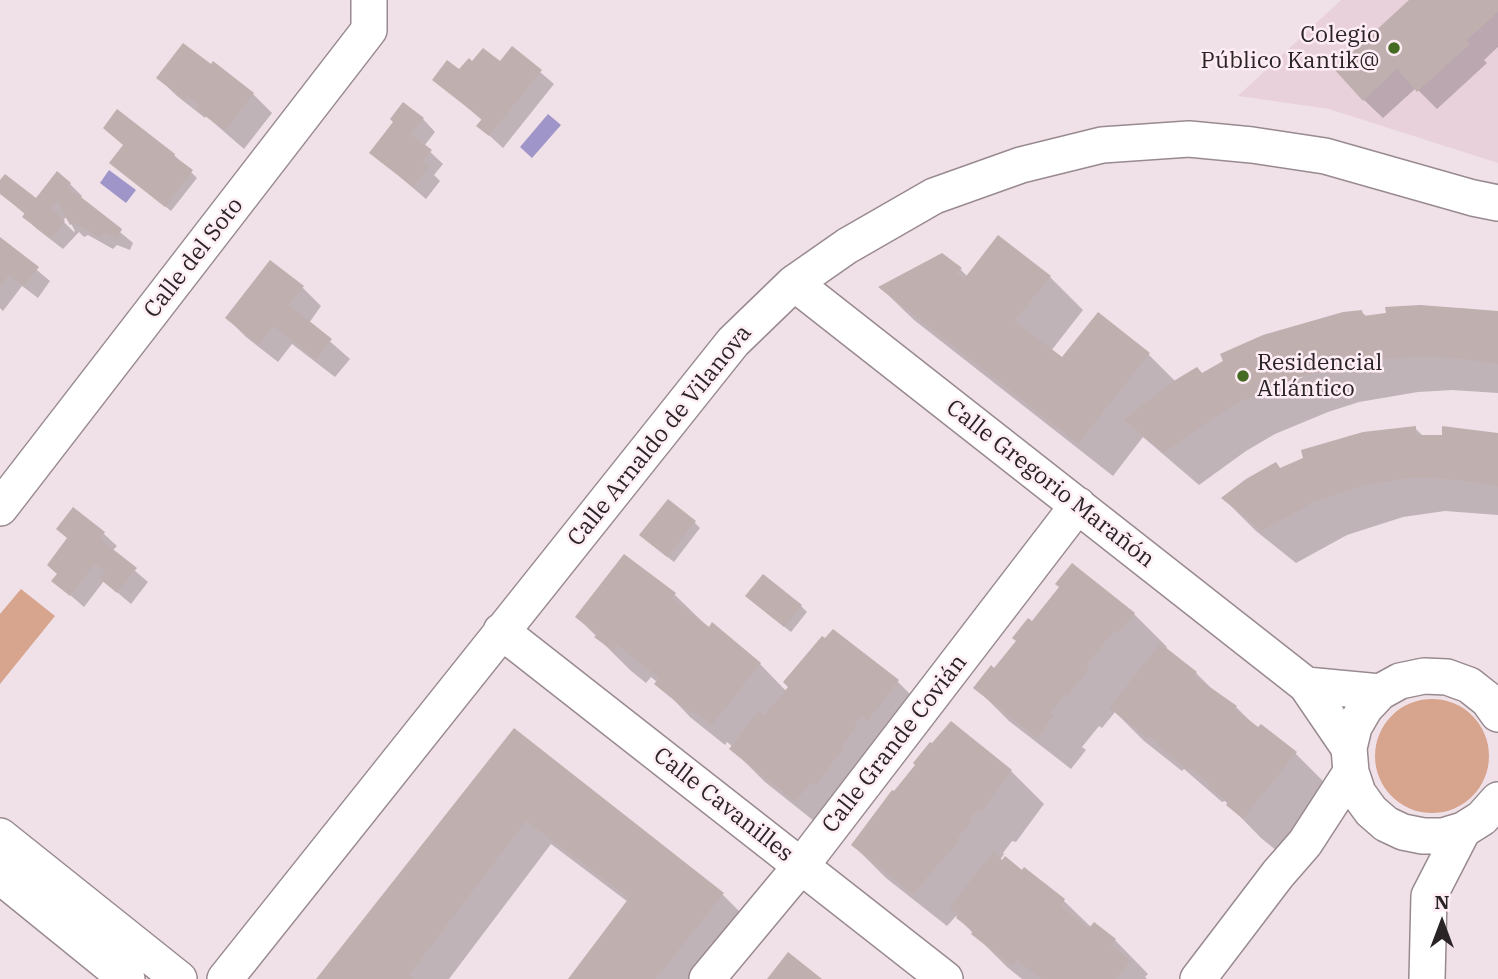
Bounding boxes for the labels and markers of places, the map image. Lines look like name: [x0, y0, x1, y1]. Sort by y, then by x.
place label: Colegio Público Kantik@: [1201, 21, 1380, 75]
marker: Colegio Público Kantik@: [1386, 40, 1402, 56]
place label: Residencial Atlántico: [1257, 349, 1382, 403]
marker: Residencial Atlántico: [1235, 368, 1251, 384]

